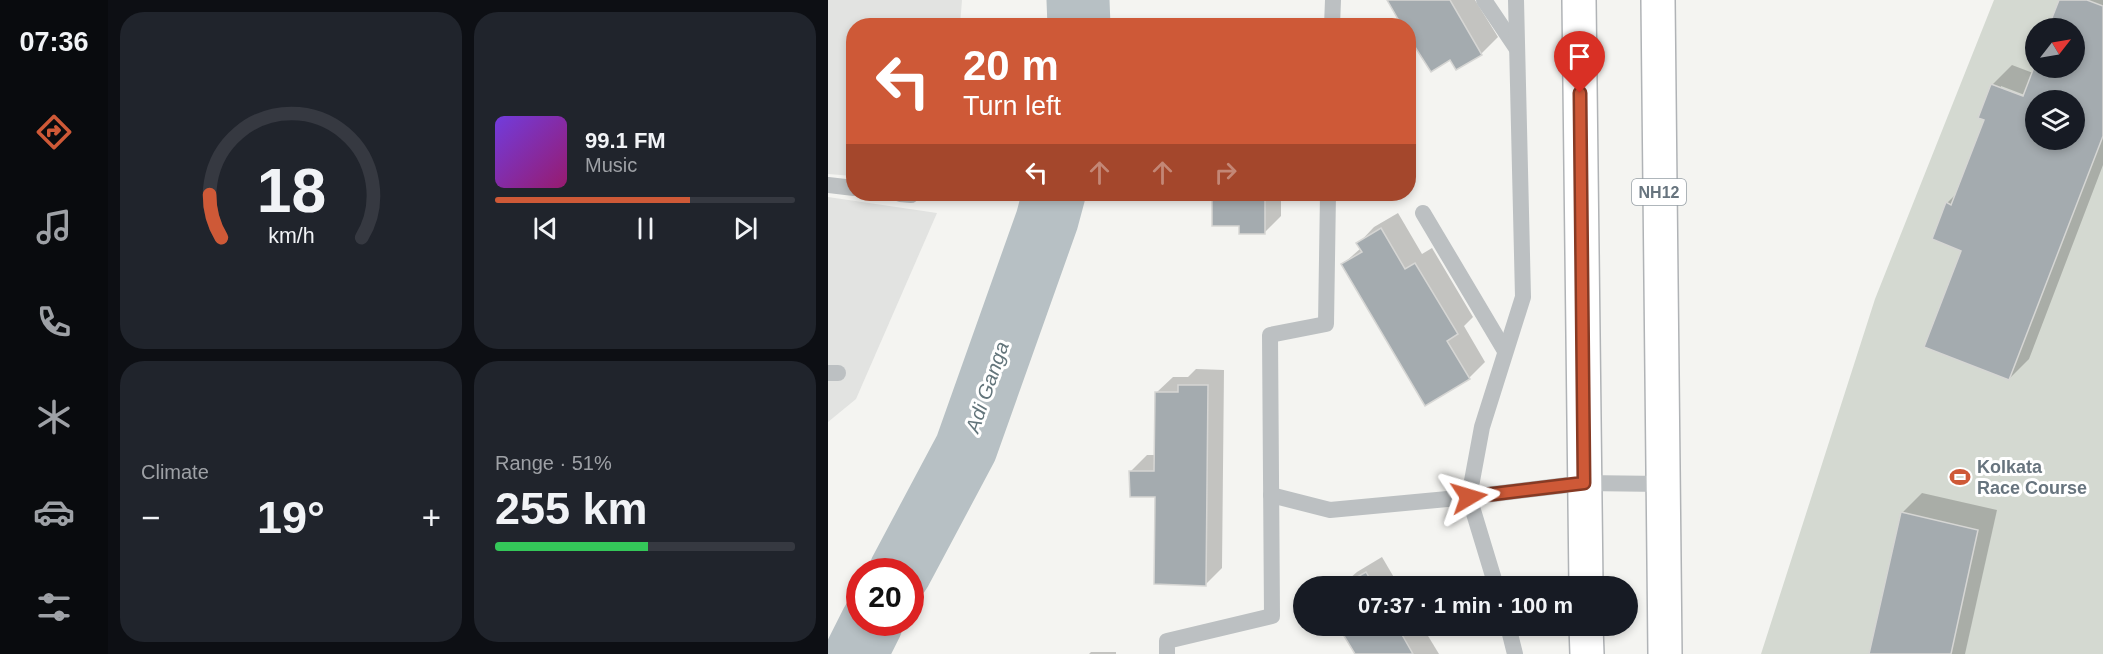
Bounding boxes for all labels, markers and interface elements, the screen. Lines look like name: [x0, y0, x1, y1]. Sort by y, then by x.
north arrow: [2025, 18, 2085, 78]
map controls: [2025, 18, 2085, 150]
text: 07:36: [19, 27, 89, 57]
pin: [1554, 31, 1605, 93]
icon: arrive: [1563, 40, 1596, 73]
icon: left: [864, 42, 942, 120]
text: 20 m: [963, 42, 1059, 89]
button: layers: [2025, 90, 2085, 150]
text: Turn left: [963, 91, 1061, 121]
icon: directions: [33, 111, 75, 153]
text: 99.1 FM: [585, 128, 666, 153]
text: Music: [585, 154, 637, 176]
text: 18: [256, 156, 326, 225]
icon: left: [1020, 156, 1053, 189]
icon: ahead: [1083, 156, 1116, 189]
icon: ahead: [1146, 156, 1179, 189]
icon: right: [1209, 156, 1242, 189]
road number: NH12: [1632, 179, 1686, 205]
icon: music: [33, 206, 75, 248]
icon: previous: [529, 212, 562, 245]
icon: pause: [629, 212, 662, 245]
icon: next: [729, 212, 762, 245]
text: km/h: [268, 224, 314, 248]
icon: phone: [33, 301, 75, 343]
water label: Adi Ganga: [961, 339, 1013, 436]
icon: climate: [33, 396, 75, 438]
text: Range · 51%: [495, 452, 612, 474]
place label: Kolkata Race Course: [1977, 457, 2087, 498]
text: Climate: [141, 461, 209, 483]
position arrow: [1437, 465, 1501, 529]
sports icon: Kolkata Race Course: [1948, 465, 1972, 489]
text: 255 km: [495, 483, 648, 534]
icon: car: [33, 491, 75, 533]
text: 19°: [257, 492, 325, 543]
text: −: [141, 499, 160, 536]
text: +: [422, 499, 441, 536]
speed limit sign: 20: [846, 558, 924, 636]
icon: filters: [33, 586, 75, 628]
text: 07:37 · 1 min · 100 m: [1358, 593, 1573, 618]

